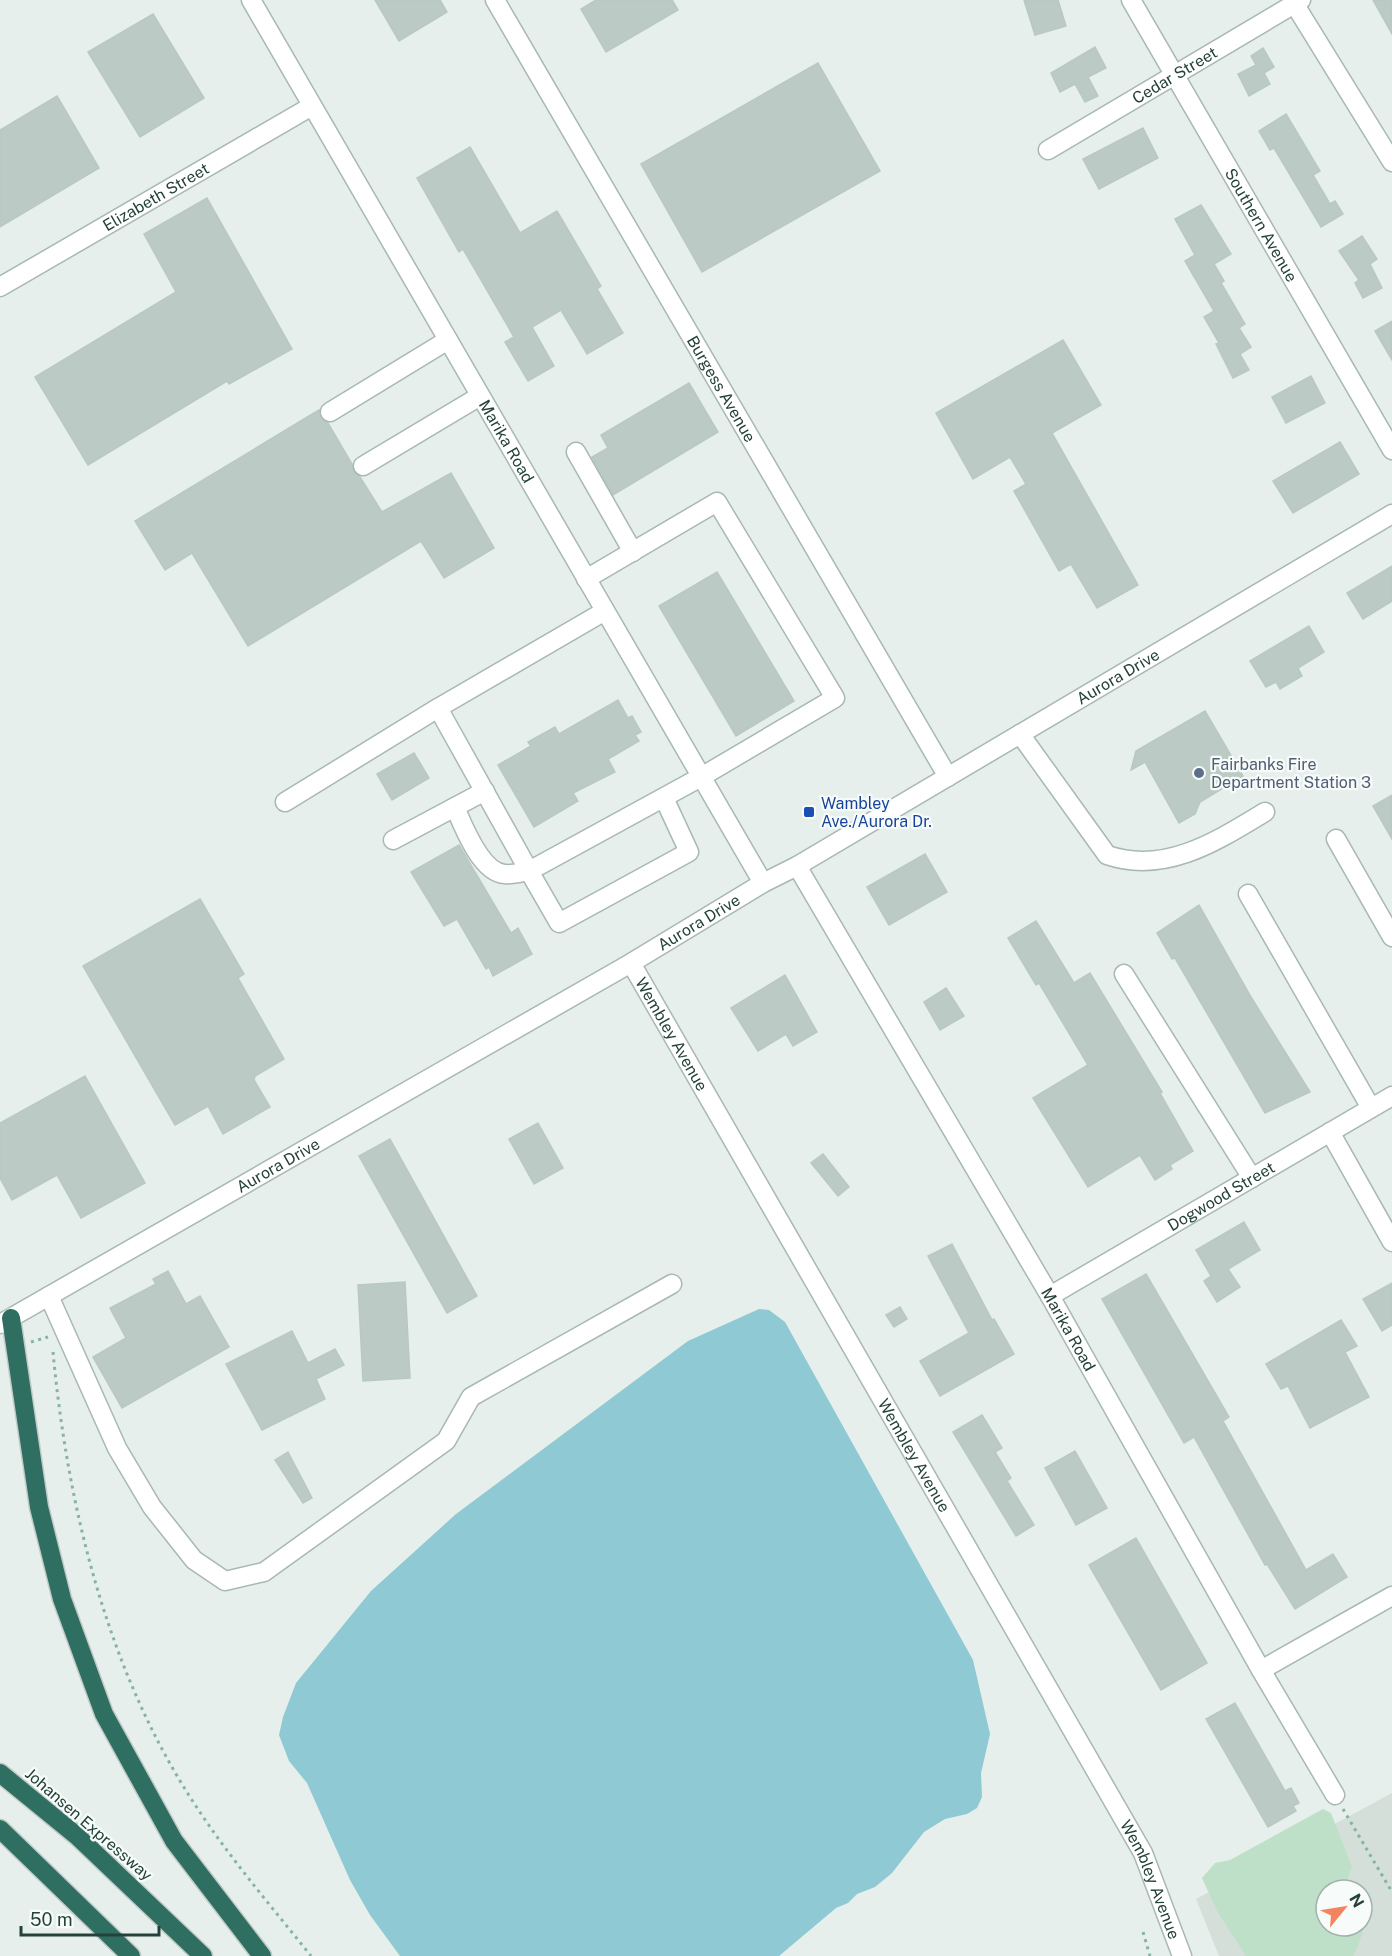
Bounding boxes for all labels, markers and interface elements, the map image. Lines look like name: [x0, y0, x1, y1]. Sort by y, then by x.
street label: Cedar Street: [1129, 43, 1221, 108]
street label: Elizabeth Street: [99, 159, 212, 235]
street label: Southern Avenue: [1221, 165, 1301, 285]
street label: Burgess Avenue: [683, 332, 760, 446]
street label: Marika Road: [475, 397, 538, 486]
street label: Aurora Drive: [1073, 645, 1163, 709]
place label: Fairbanks Fire Department Station 3: [1211, 755, 1371, 792]
marker: Fairbanks Fire Department Station 3: [1192, 766, 1206, 780]
place label: Wambley Ave./Aurora Dr.: [821, 794, 932, 831]
marker: Wambley Ave./Aurora Dr.: [802, 805, 816, 819]
street label: Aurora Drive: [654, 890, 743, 955]
street label: Wembley Avenue: [631, 974, 712, 1094]
street label: Aurora Drive: [233, 1134, 323, 1197]
street label: Dogwood Street: [1164, 1158, 1278, 1235]
street label: Marika Road: [1037, 1284, 1099, 1374]
street label: Wembley Avenue: [874, 1395, 954, 1516]
street label: Johansen Expressway: [21, 1764, 156, 1885]
street label: Wembley Avenue: [1116, 1817, 1184, 1942]
north arrow: [1314, 1878, 1374, 1938]
text: N: [1345, 1891, 1368, 1911]
scale bar: [21, 1899, 159, 1937]
text: 50 m: [30, 1909, 73, 1930]

